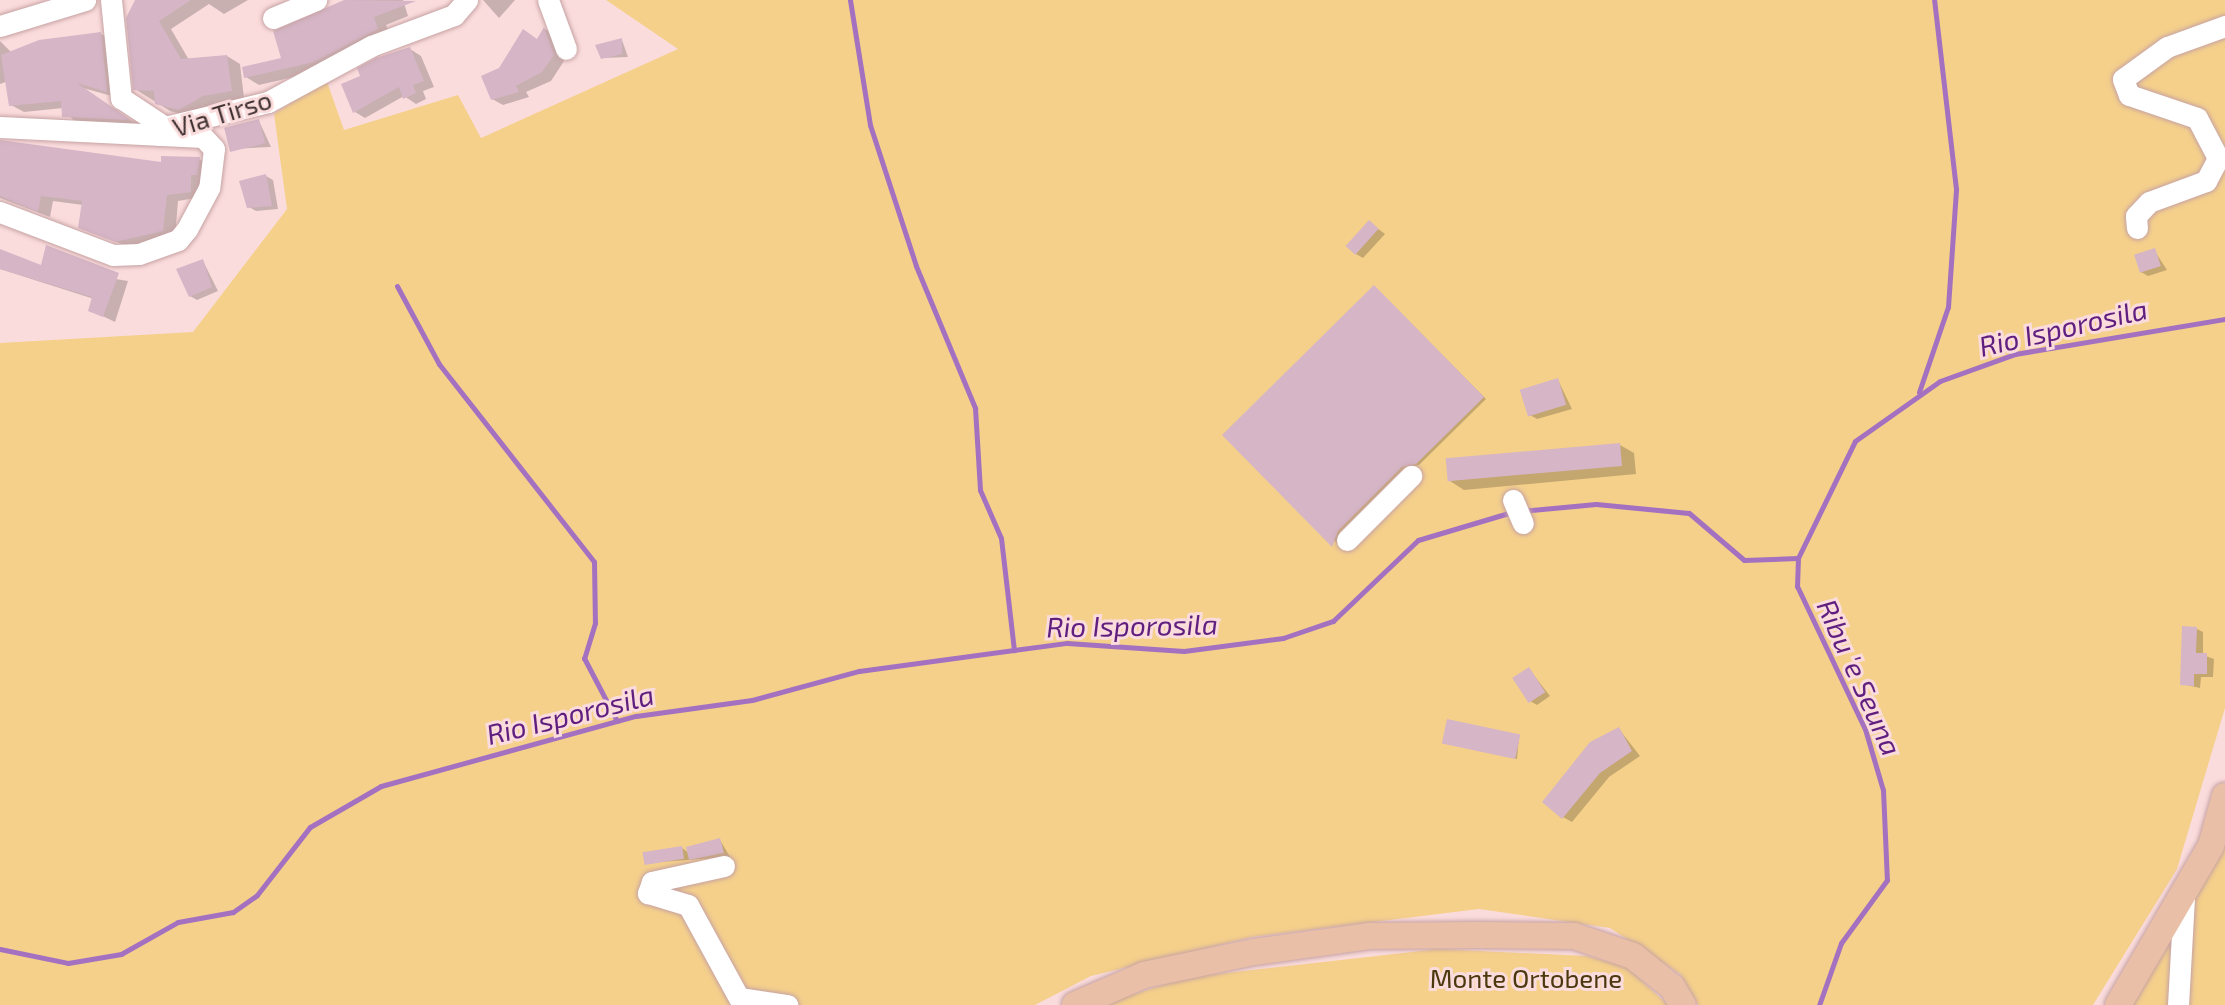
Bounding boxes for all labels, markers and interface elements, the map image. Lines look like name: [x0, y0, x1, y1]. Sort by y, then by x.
street label: Via Tirso: [169, 83, 275, 143]
water label: Rio Isporosila: [1976, 291, 2150, 363]
water label: Ribu 'e Seuna: [1811, 594, 1909, 760]
water label: Rio Isporosila: [1046, 607, 1218, 643]
water label: Rio Isporosila: [483, 677, 657, 751]
park label: Monte Ortobene: [1430, 962, 1622, 994]

